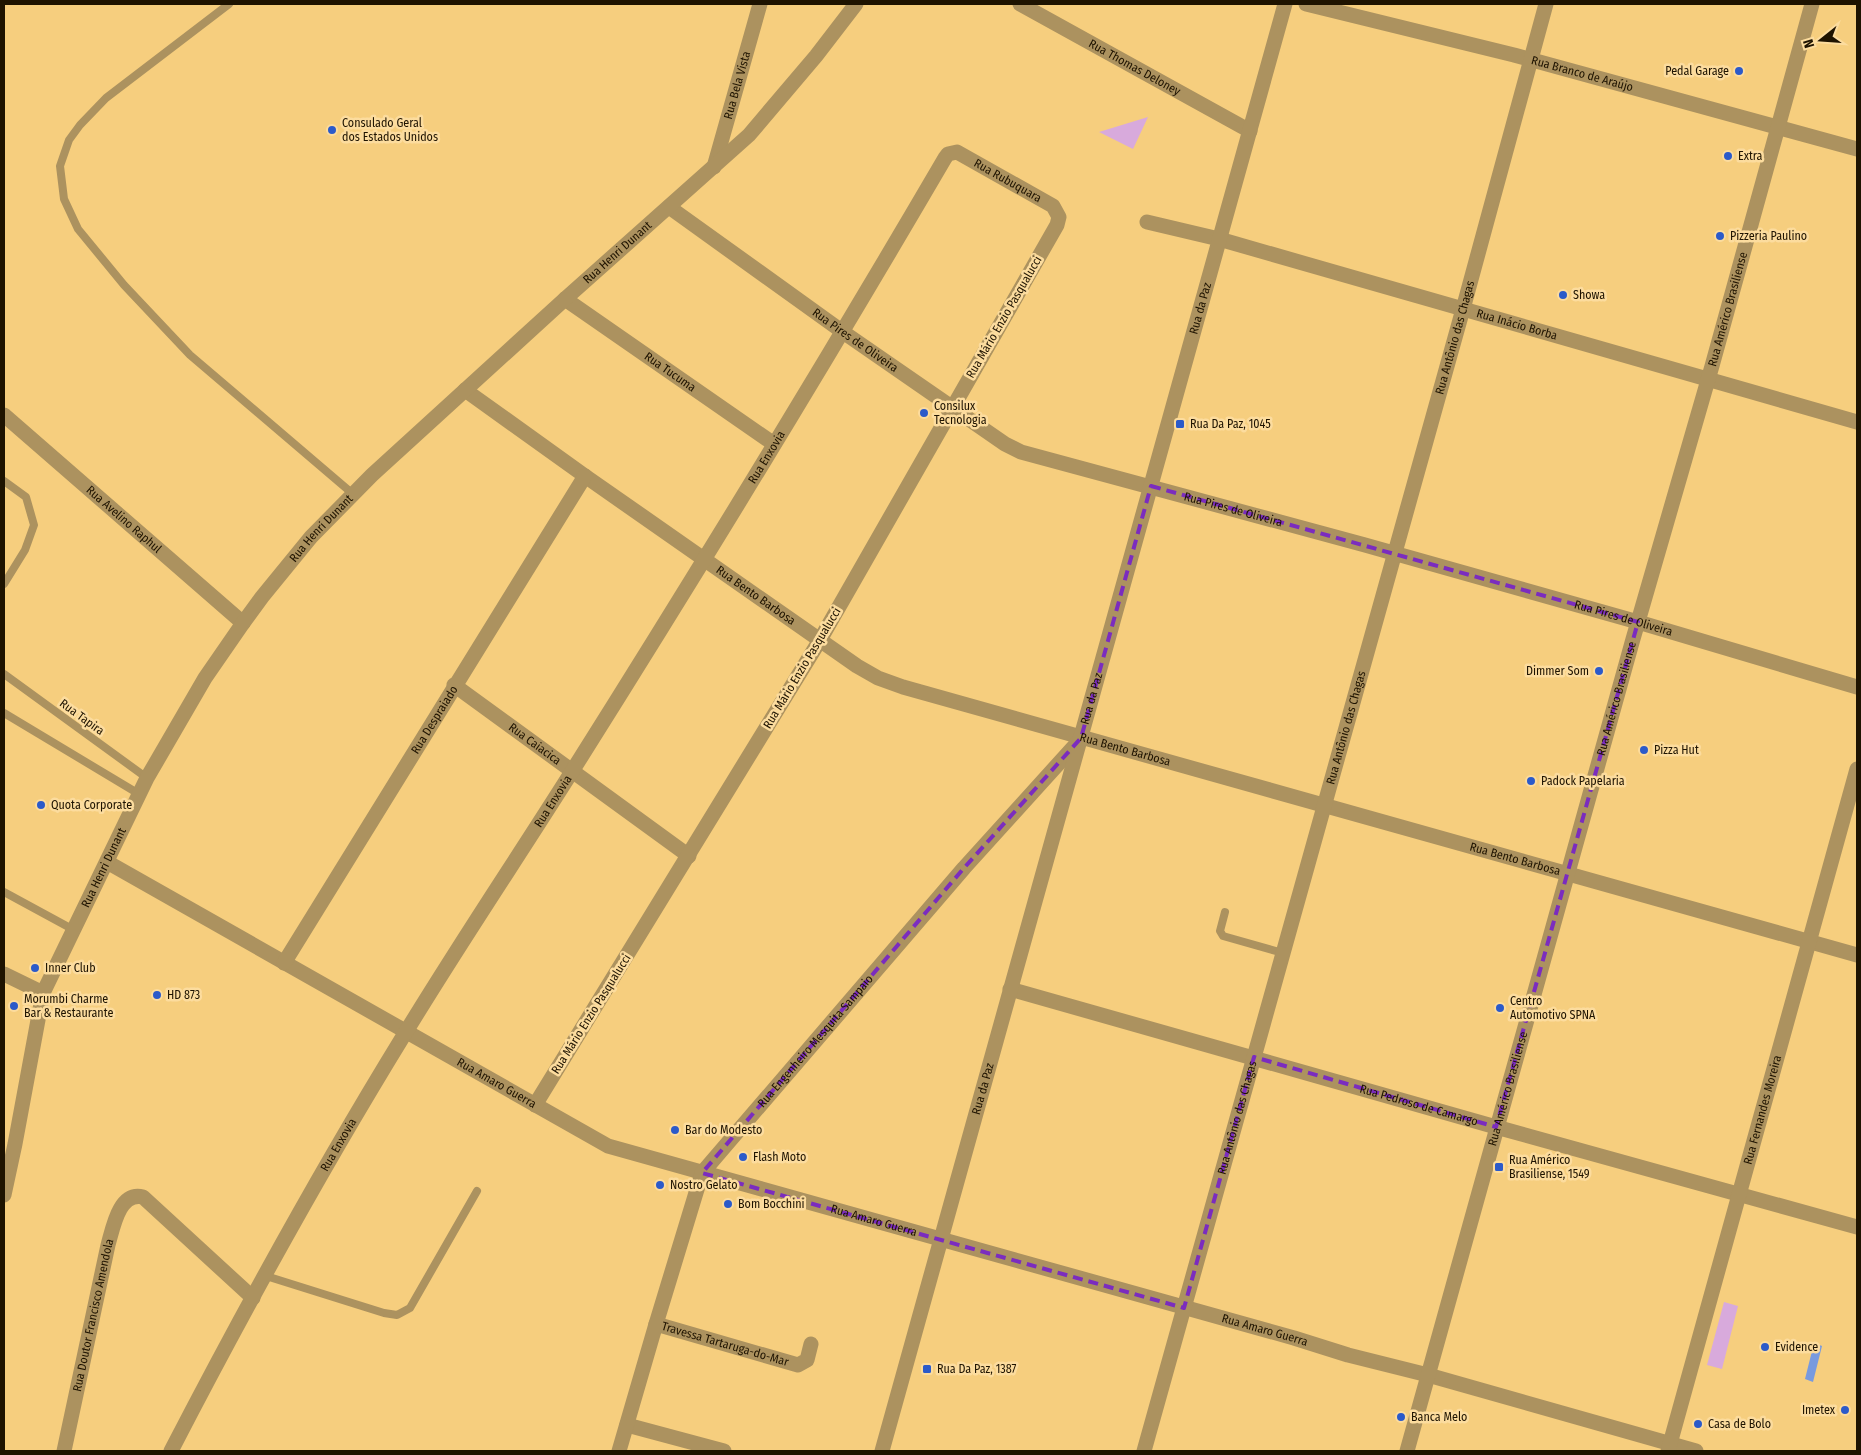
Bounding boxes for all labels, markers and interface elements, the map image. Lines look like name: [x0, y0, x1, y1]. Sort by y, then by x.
north arrow: [1796, 15, 1846, 65]
street label: Rua Thomas Deloney: [1086, 36, 1184, 99]
text: N: [1800, 37, 1818, 50]
street label: Rua Bela Vista: [721, 50, 753, 121]
street label: Rua Branco de Araújo: [1530, 53, 1635, 94]
place label: Pedal Garage: [1665, 64, 1729, 78]
marker: Pedal Garage: [1733, 65, 1745, 77]
place label: Consulado Geral dos Estados Unidos: [342, 116, 438, 144]
marker: Consulado Geral dos Estados Unidos: [326, 124, 338, 136]
place label: Extra: [1738, 149, 1763, 163]
marker: Extra: [1722, 150, 1734, 162]
street label: Rua Rubuquara: [972, 156, 1044, 205]
street label: Rua Henri Dunant: [580, 218, 654, 286]
place label: Pizzeria Paulino: [1730, 229, 1807, 243]
marker: Pizzeria Paulino: [1714, 230, 1726, 242]
street label: Rua Américo Brasiliense: [1705, 250, 1750, 368]
street label: Rua Mário Enzio Pasqualucci: [963, 254, 1045, 380]
street label: Rua Antônio das Chagas: [1432, 279, 1477, 396]
street label: Rua da Paz: [1186, 281, 1214, 336]
place label: Showa: [1573, 288, 1605, 302]
marker: Showa: [1557, 289, 1569, 301]
street label: Rua Pires de Oliveira: [810, 305, 901, 375]
street label: Rua Inácio Borba: [1475, 306, 1559, 343]
street label: Rua Tucuma: [642, 349, 699, 395]
place label: Consilux Tecnologia: [934, 399, 987, 427]
marker: Consilux Tecnologia: [918, 407, 930, 419]
place label: Rua Da Paz, 1045: [1190, 417, 1271, 431]
marker: Rua Da Paz, 1045: [1174, 418, 1186, 430]
street label: Rua Enxovia: [745, 428, 788, 486]
street label: Rua Avelino Raphul: [83, 483, 164, 556]
street label: Rua Pires de Oliveira: [1182, 489, 1284, 529]
street label: Rua Henri Dunant: [287, 492, 356, 565]
street label: Rua Bento Barbosa: [713, 563, 798, 628]
street label: Rua Pires de Oliveira: [1573, 597, 1674, 639]
street label: Rua Mário Enzio Pasqualucci: [760, 605, 844, 731]
street label: Rua Américo Brasiliense: [1594, 640, 1639, 757]
place label: Dimmer Som: [1526, 664, 1589, 678]
marker: Dimmer Som: [1593, 665, 1605, 677]
street label: Rua Antônio das Chagas: [1324, 669, 1369, 786]
street label: Rua da Paz: [1078, 671, 1105, 726]
street label: Rua Despraiado: [408, 683, 461, 756]
street label: Rua Tapira: [57, 696, 107, 738]
street label: Rua Caiacica: [506, 720, 564, 768]
street label: Rua Bento Barbosa: [1078, 730, 1172, 769]
place label: Pizza Hut: [1654, 743, 1699, 757]
marker: Pizza Hut: [1638, 744, 1650, 756]
street label: Rua Enxovia: [531, 773, 575, 830]
place label: Padock Papelaria: [1541, 774, 1625, 788]
marker: Padock Papelaria: [1525, 775, 1537, 787]
place label: Quota Corporate: [51, 798, 132, 812]
marker: Quota Corporate: [35, 799, 47, 811]
street label: Rua Henri Dunant: [78, 825, 129, 910]
street label: Rua Bento Barbosa: [1468, 840, 1562, 878]
street label: Rua Mário Enzio Pasqualucci: [548, 952, 634, 1076]
place label: Inner Club: [45, 961, 96, 975]
marker: Inner Club: [29, 962, 41, 974]
street label: Rua Engenheiro Mesquita Sampaio: [755, 972, 876, 1110]
place label: HD 873: [167, 988, 200, 1002]
marker: HD 873: [151, 989, 163, 1001]
place label: Morumbi Charme Bar & Restaurante: [24, 992, 113, 1020]
place label: Centro Automotivo SPNA: [1510, 994, 1596, 1022]
marker: Morumbi Charme Bar & Restaurante: [8, 1000, 20, 1012]
marker: Centro Automotivo SPNA: [1494, 1002, 1506, 1014]
street label: Rua Américo Brasiliense: [1485, 1030, 1530, 1148]
street label: Rua Fernandes Moreira: [1741, 1054, 1784, 1166]
street label: Rua Amaro Guerra: [455, 1055, 539, 1111]
street label: Rua Antônio das Chagas: [1215, 1059, 1260, 1176]
street label: Rua da Paz: [969, 1061, 997, 1116]
street label: Rua Pedroso de Camargo: [1358, 1082, 1480, 1129]
street label: Rua Enxovia: [318, 1116, 359, 1174]
place label: Bar do Modesto: [685, 1123, 762, 1137]
marker: Bar do Modesto: [669, 1124, 681, 1136]
place label: Flash Moto: [753, 1150, 806, 1164]
marker: Flash Moto: [737, 1151, 749, 1163]
place label: Rua Américo Brasiliense, 1549: [1509, 1153, 1590, 1181]
marker: Rua Américo Brasiliense, 1549: [1493, 1161, 1505, 1173]
place label: Nostro Gelato: [670, 1178, 737, 1192]
marker: Nostro Gelato: [654, 1179, 666, 1191]
place label: Bom Bocchini: [738, 1197, 805, 1211]
marker: Bom Bocchini: [722, 1198, 734, 1210]
street label: Rua Amaro Guerra: [829, 1202, 919, 1239]
street label: Rua Doutor Francisco Amendola: [70, 1237, 116, 1393]
street label: Rua Amaro Guerra: [1220, 1311, 1310, 1349]
street label: Travessa Tartaruga-do-Mar: [660, 1319, 791, 1369]
place label: Evidence: [1775, 1340, 1818, 1354]
marker: Evidence: [1759, 1341, 1771, 1353]
place label: Rua Da Paz, 1387: [937, 1362, 1017, 1376]
marker: Rua Da Paz, 1387: [921, 1363, 933, 1375]
place label: Imetex: [1802, 1403, 1836, 1417]
marker: Imetex: [1839, 1404, 1851, 1416]
place label: Banca Melo: [1411, 1410, 1467, 1424]
marker: Banca Melo: [1395, 1411, 1407, 1423]
place label: Casa de Bolo: [1708, 1417, 1771, 1431]
marker: Casa de Bolo: [1692, 1418, 1704, 1430]

